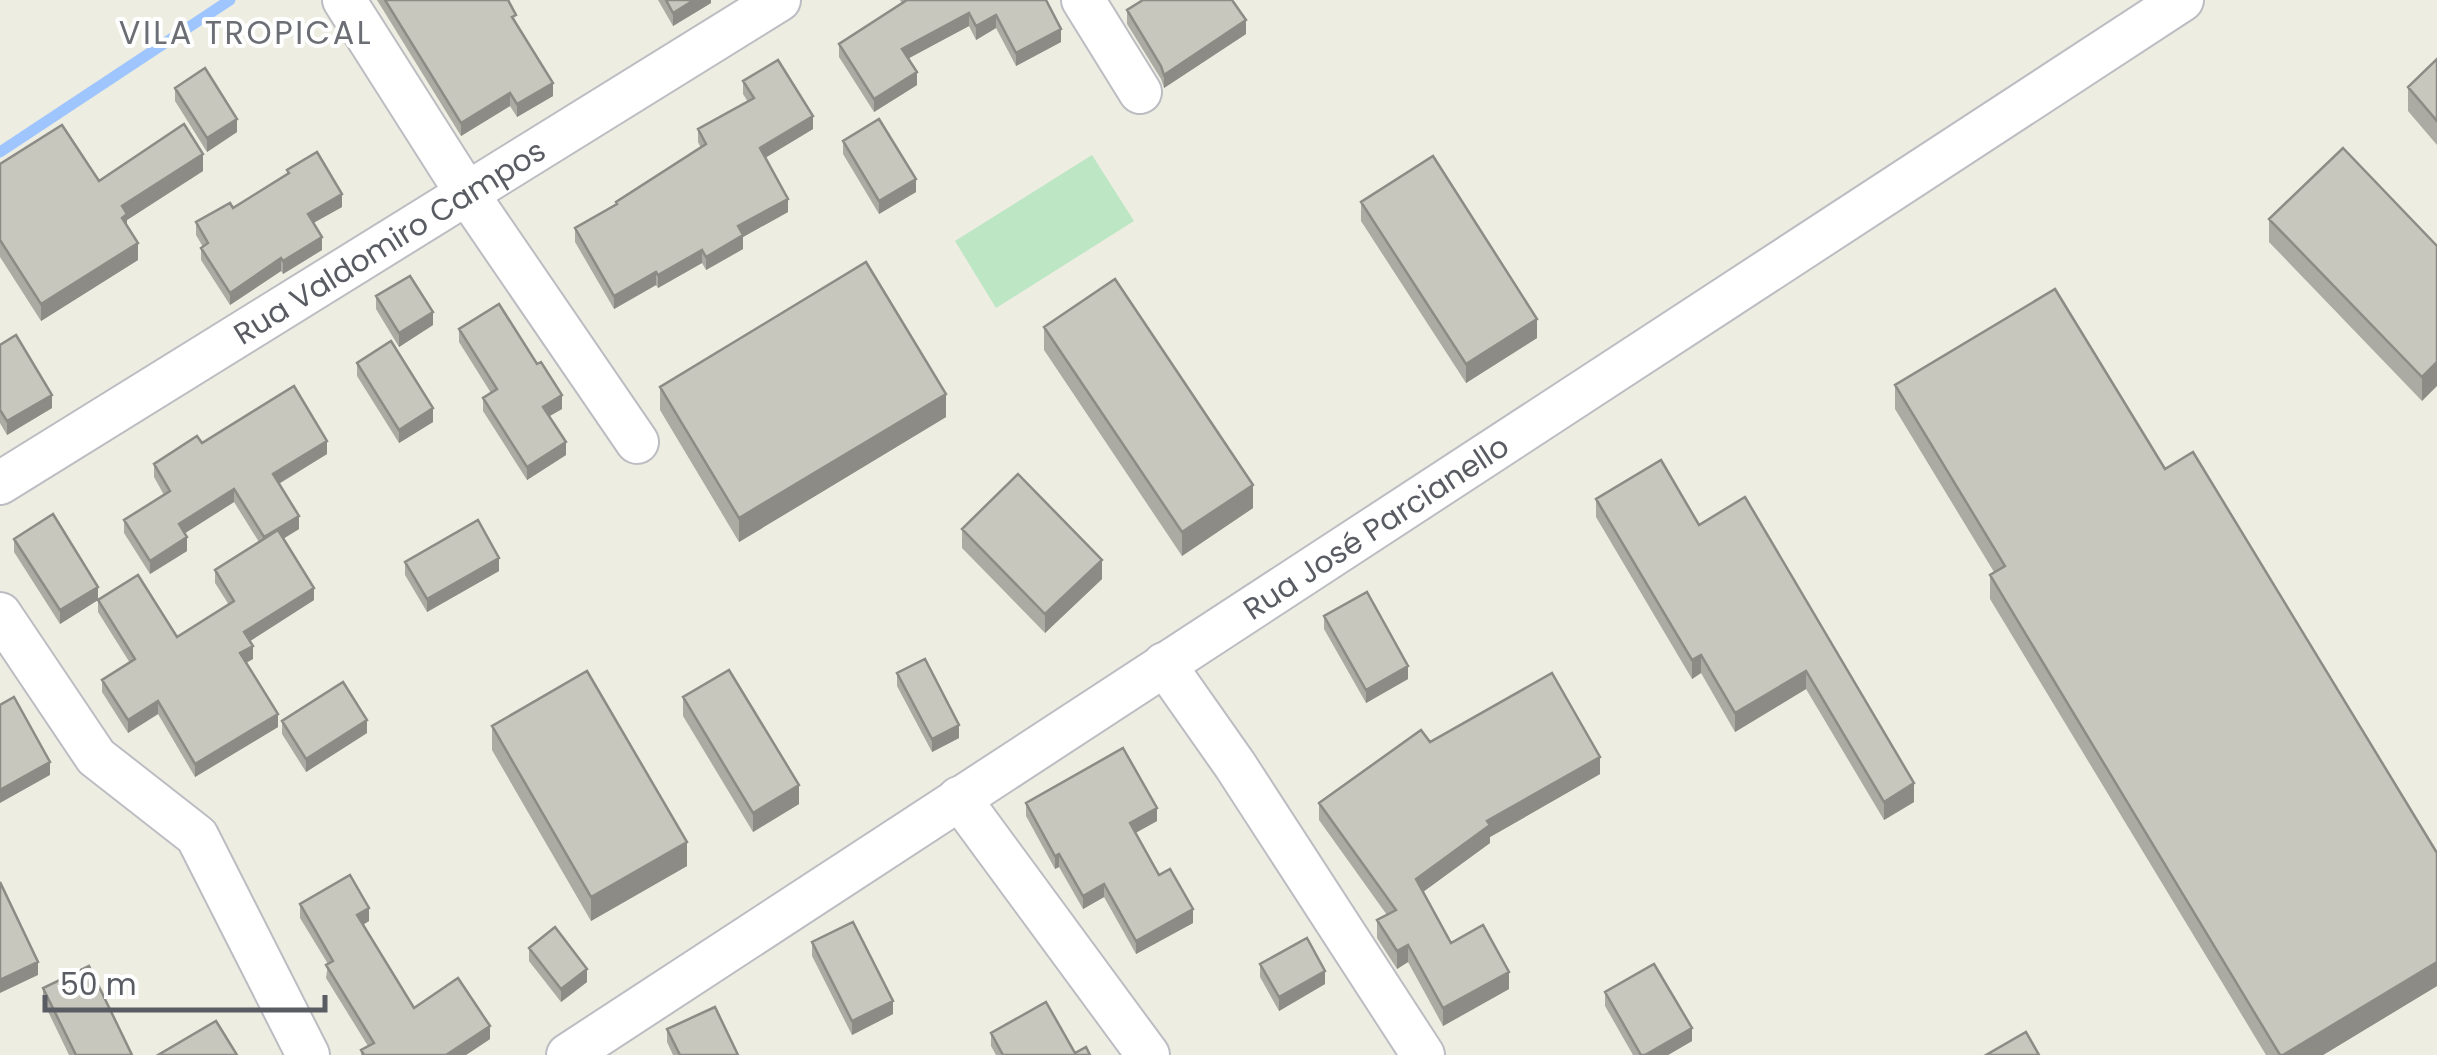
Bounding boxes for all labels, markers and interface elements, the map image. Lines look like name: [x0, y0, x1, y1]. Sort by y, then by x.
district label: VILA TROPICAL: [119, 10, 373, 55]
street label: Rua Valdomiro Campos: [225, 129, 553, 355]
street label: Rua José Parcianello: [1234, 424, 1517, 630]
scale bar: [45, 950, 325, 1012]
text: 50 m: [60, 963, 137, 1006]

